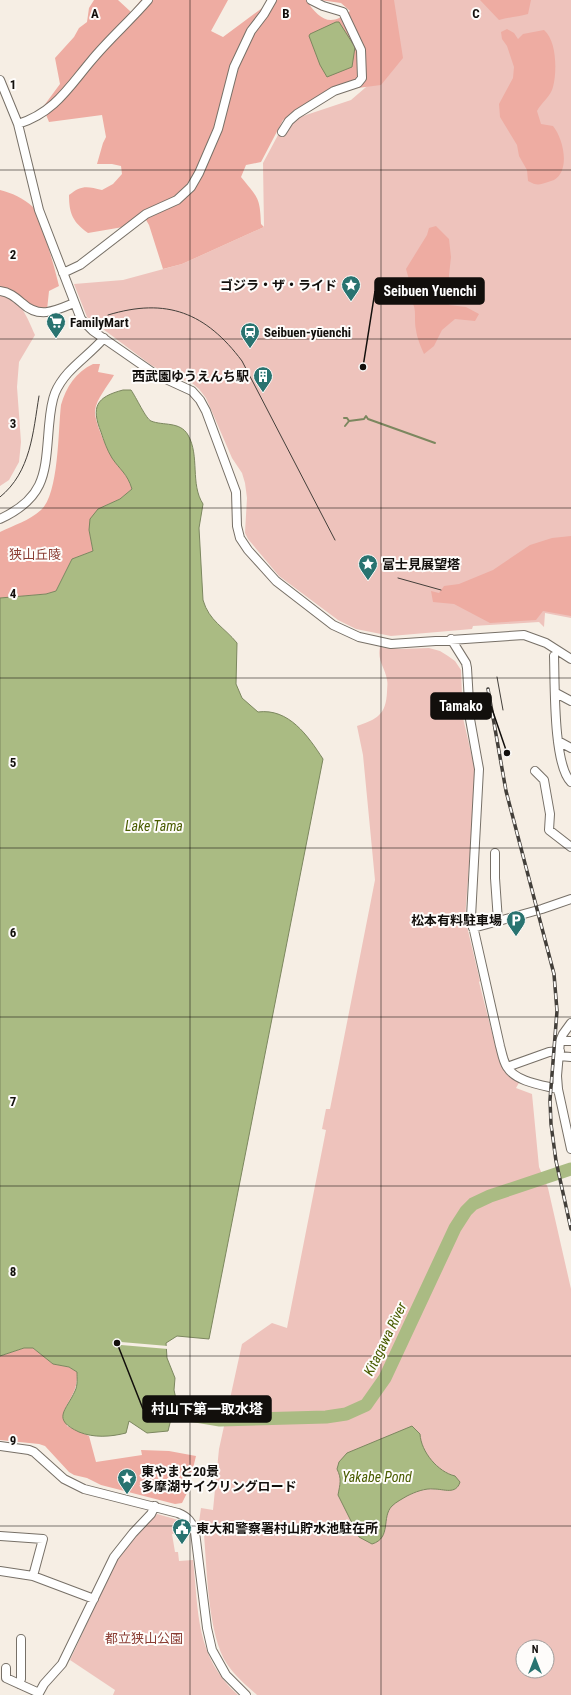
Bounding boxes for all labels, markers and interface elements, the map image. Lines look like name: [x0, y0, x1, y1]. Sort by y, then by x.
text: A: [91, 6, 99, 21]
text: B: [282, 6, 290, 21]
text: C: [472, 6, 480, 21]
text: 1: [10, 77, 16, 92]
text: 2: [10, 247, 17, 262]
place icon: ゴジラ・ザ・ライド: [340, 274, 362, 302]
place label: ゴジラ・ザ・ライド: [220, 278, 337, 293]
callout: Seibuen Yuenchi: [375, 278, 484, 304]
text: Seibuen Yuenchi: [383, 283, 477, 299]
supermarket icon: FamilyMart: [45, 311, 67, 339]
place label: FamilyMart: [70, 315, 129, 330]
station icon: Seibuen-yūenchi: [239, 321, 261, 349]
place label: Seibuen-yūenchi: [264, 325, 351, 340]
building icon: 西武園ゆうえんち駅: [252, 365, 274, 393]
place label: 西武園ゆうえんち駅: [132, 369, 249, 384]
text: 3: [10, 416, 16, 431]
park label: 狭山丘陵: [9, 547, 61, 562]
place icon: 富士見展望塔: [357, 553, 379, 581]
place label: 富士見展望塔: [382, 557, 460, 572]
text: 4: [10, 586, 17, 601]
callout: Tamako: [431, 693, 491, 719]
text: Tamako: [439, 698, 483, 714]
text: 5: [10, 755, 17, 770]
water label: Lake Tama: [125, 818, 183, 834]
parking icon: 松本有料駐車場: [505, 909, 527, 937]
place label: 松本有料駐車場: [411, 913, 502, 928]
text: 6: [10, 925, 17, 940]
text: 7: [10, 1094, 17, 1109]
text: 8: [10, 1264, 16, 1279]
water label: Kitagawa River: [360, 1299, 410, 1378]
callout: 村山下第一取水塔: [143, 1396, 271, 1422]
text: 村山下第一取水塔: [151, 1401, 263, 1417]
text: 9: [10, 1433, 16, 1448]
place label: 東やまと20景 多摩湖サイクリングロード: [141, 1464, 297, 1494]
place icon: 東やまと20景 多摩湖サイクリングロード: [116, 1467, 138, 1495]
water label: Yakabe Pond: [342, 1469, 412, 1485]
public building icon: 東大和警察署村山貯水池駐在所: [171, 1517, 193, 1545]
place label: 東大和警察署村山貯水池駐在所: [196, 1521, 378, 1536]
park label: 都立狭山公園: [105, 1631, 183, 1646]
north arrow: [515, 1639, 555, 1679]
text: N: [532, 1643, 539, 1656]

